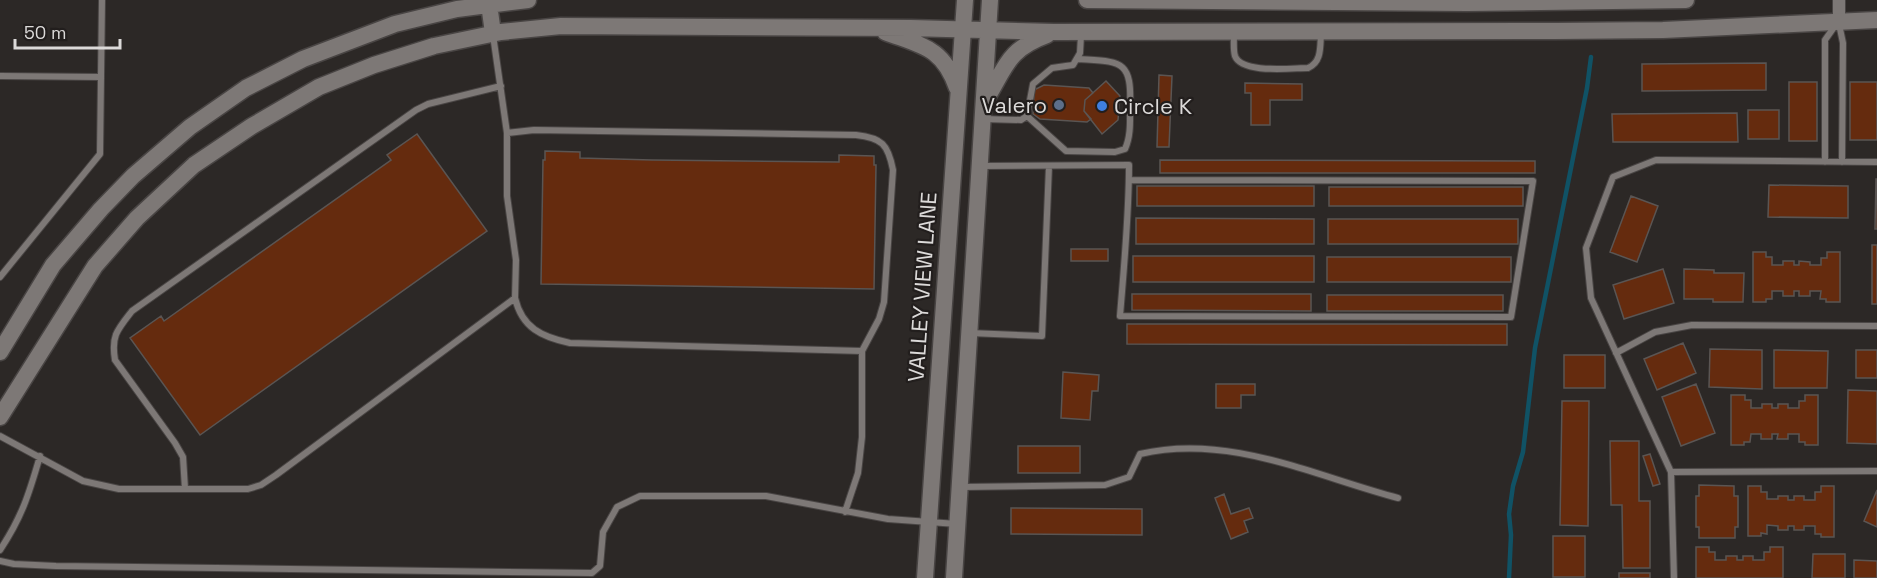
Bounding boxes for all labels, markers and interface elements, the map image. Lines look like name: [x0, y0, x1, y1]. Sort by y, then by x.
scale bar: [15, 12, 120, 50]
text: 50 m: [24, 21, 66, 44]
place label: Valero: [982, 91, 1047, 119]
place label: Circle K: [1114, 92, 1193, 120]
marker: Valero: [1052, 98, 1066, 112]
marker: Circle K: [1095, 99, 1109, 113]
street label: VALLEY VIEW LANE: [901, 191, 943, 383]

